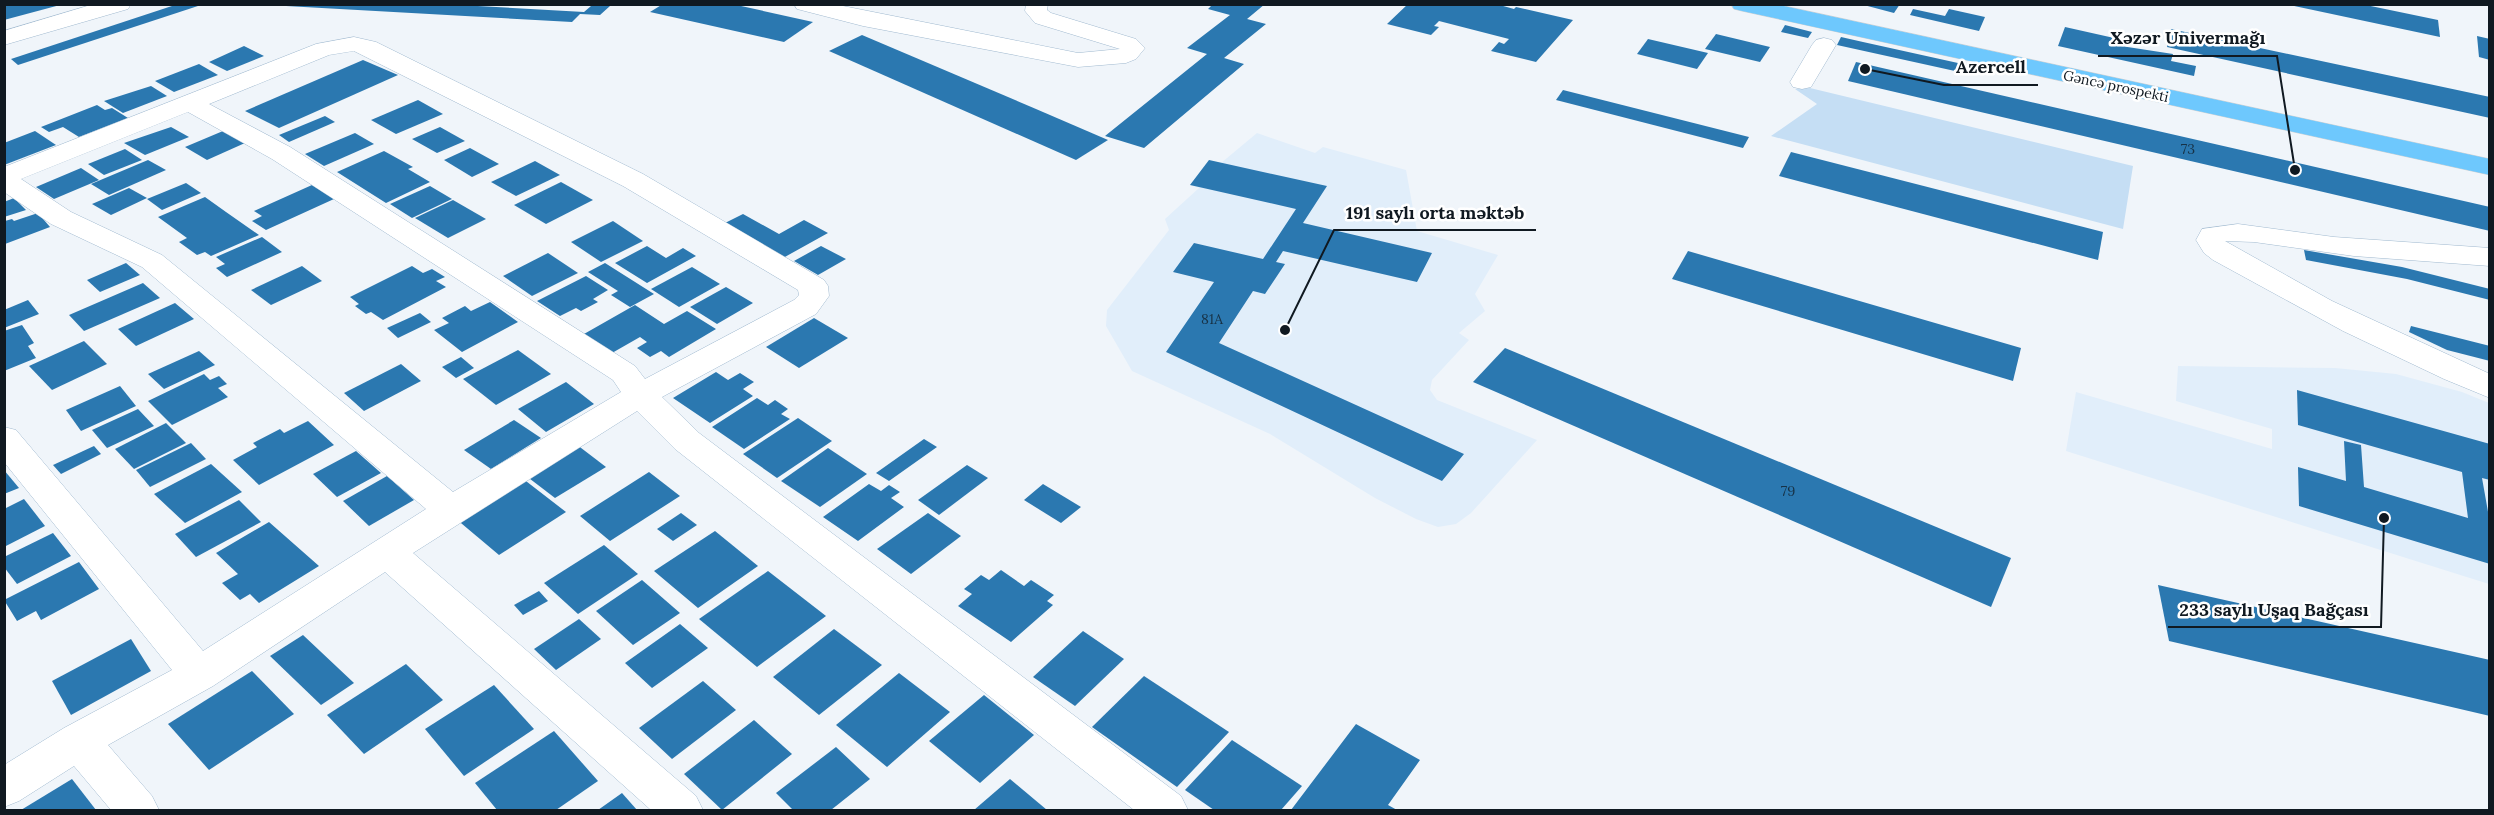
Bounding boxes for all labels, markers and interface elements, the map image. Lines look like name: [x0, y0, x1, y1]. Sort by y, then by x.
callout: Xəzər Univermağı: [2098, 20, 2277, 56]
text: Xəzər Univermağı: [2110, 26, 2266, 49]
callout: Azercell: [1944, 49, 2038, 85]
text: Azercell: [1956, 55, 2026, 78]
street label: Gəncə prospekti: [2062, 66, 2170, 106]
house number: 73: [2181, 140, 2195, 158]
callout: 191 saylı orta məktəb: [1334, 194, 1536, 230]
text: 191 saylı orta məktəb: [1346, 201, 1524, 224]
house number: 81A: [1201, 310, 1223, 328]
house number: 79: [1781, 482, 1795, 500]
callout: 233 saylı Uşaq Bağçası: [2168, 591, 2381, 627]
text: 233 saylı Uşaq Bağçası: [2179, 598, 2369, 621]

